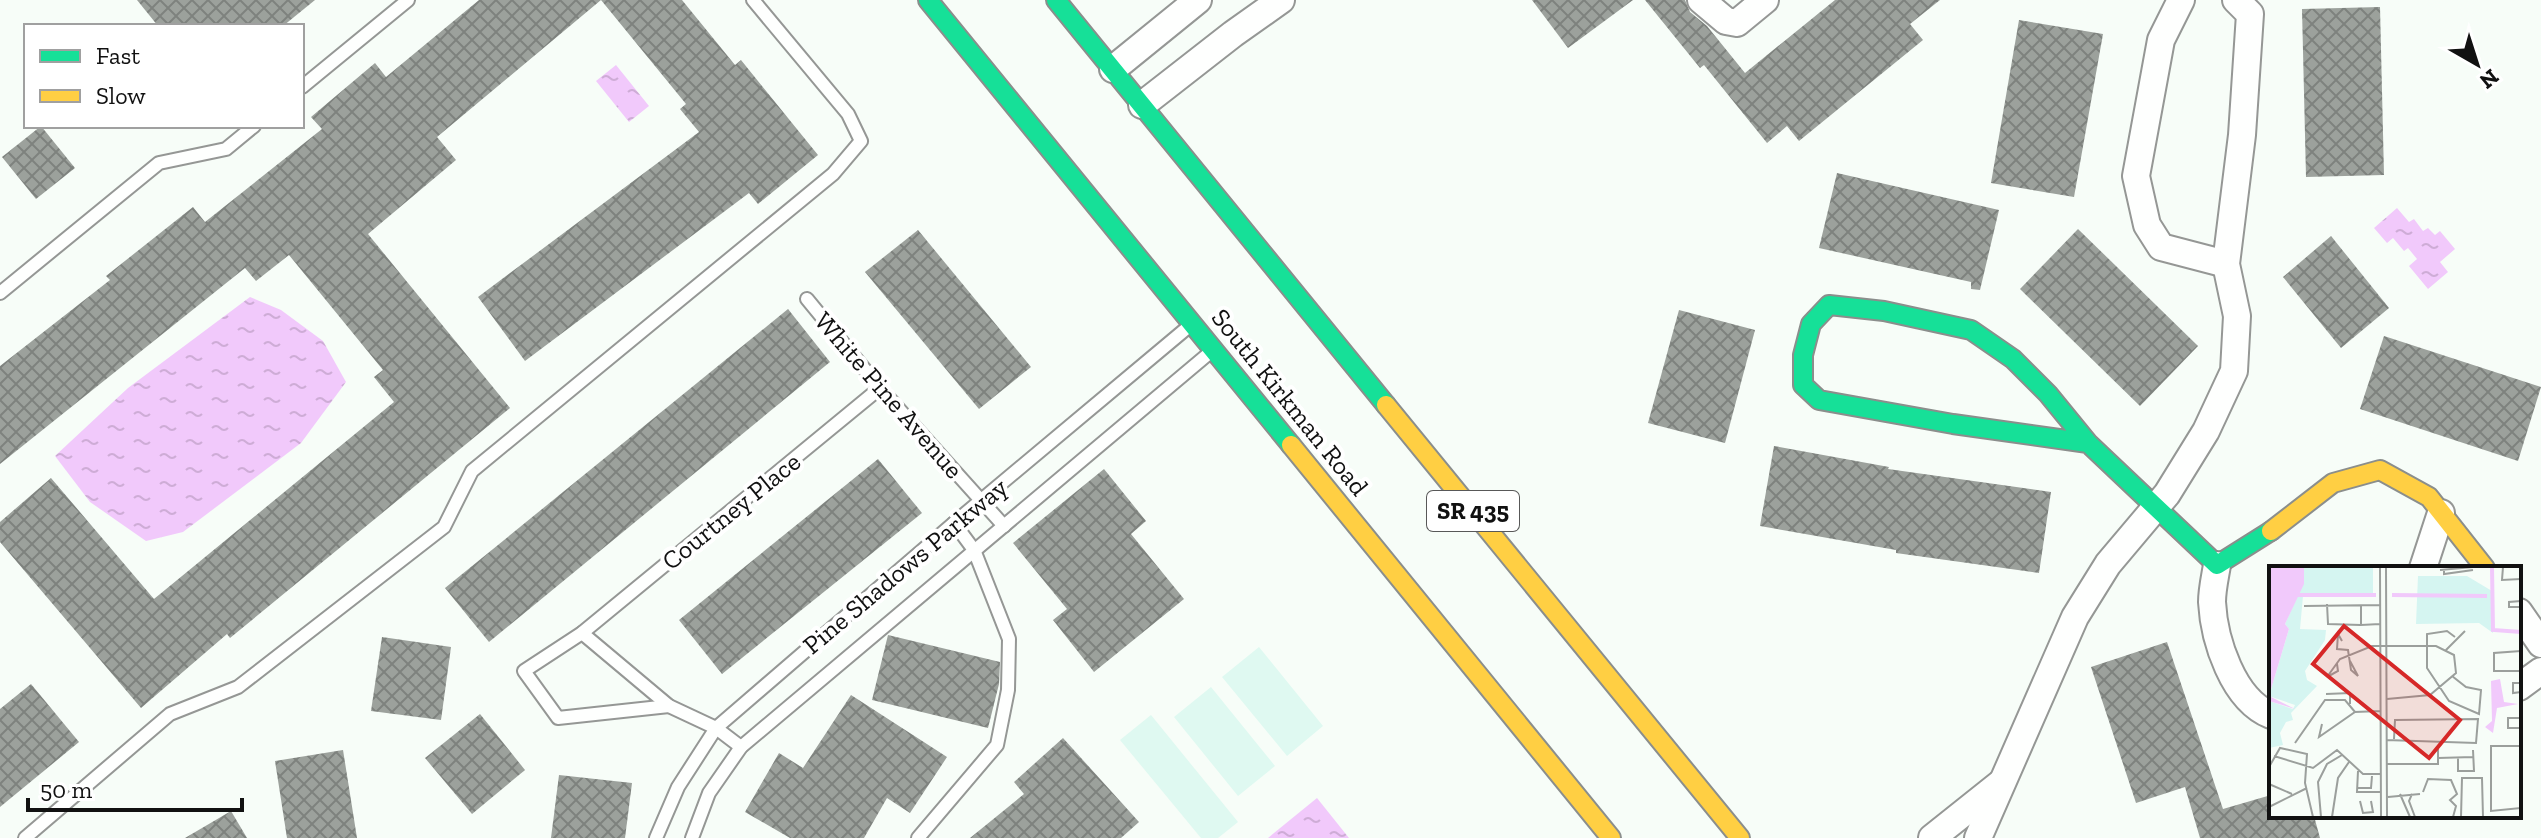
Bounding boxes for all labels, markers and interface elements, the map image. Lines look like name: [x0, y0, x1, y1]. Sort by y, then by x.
legend: [24, 24, 304, 128]
north arrow: [2437, 24, 2517, 104]
text: Fast: [96, 41, 140, 70]
text: N: [2474, 63, 2504, 95]
text: Slow: [96, 81, 146, 110]
street label: South Kirkman Road: [1205, 302, 1375, 502]
street label: White Pine Avenue: [808, 305, 970, 485]
street label: Courtney Place: [655, 445, 807, 577]
street label: Pine Shadows Parkway: [796, 471, 1014, 661]
road number: SR 435: [1427, 491, 1519, 531]
inset map: [2269, 566, 2521, 818]
scale bar: [28, 762, 242, 812]
text: 50 m: [40, 775, 93, 804]

